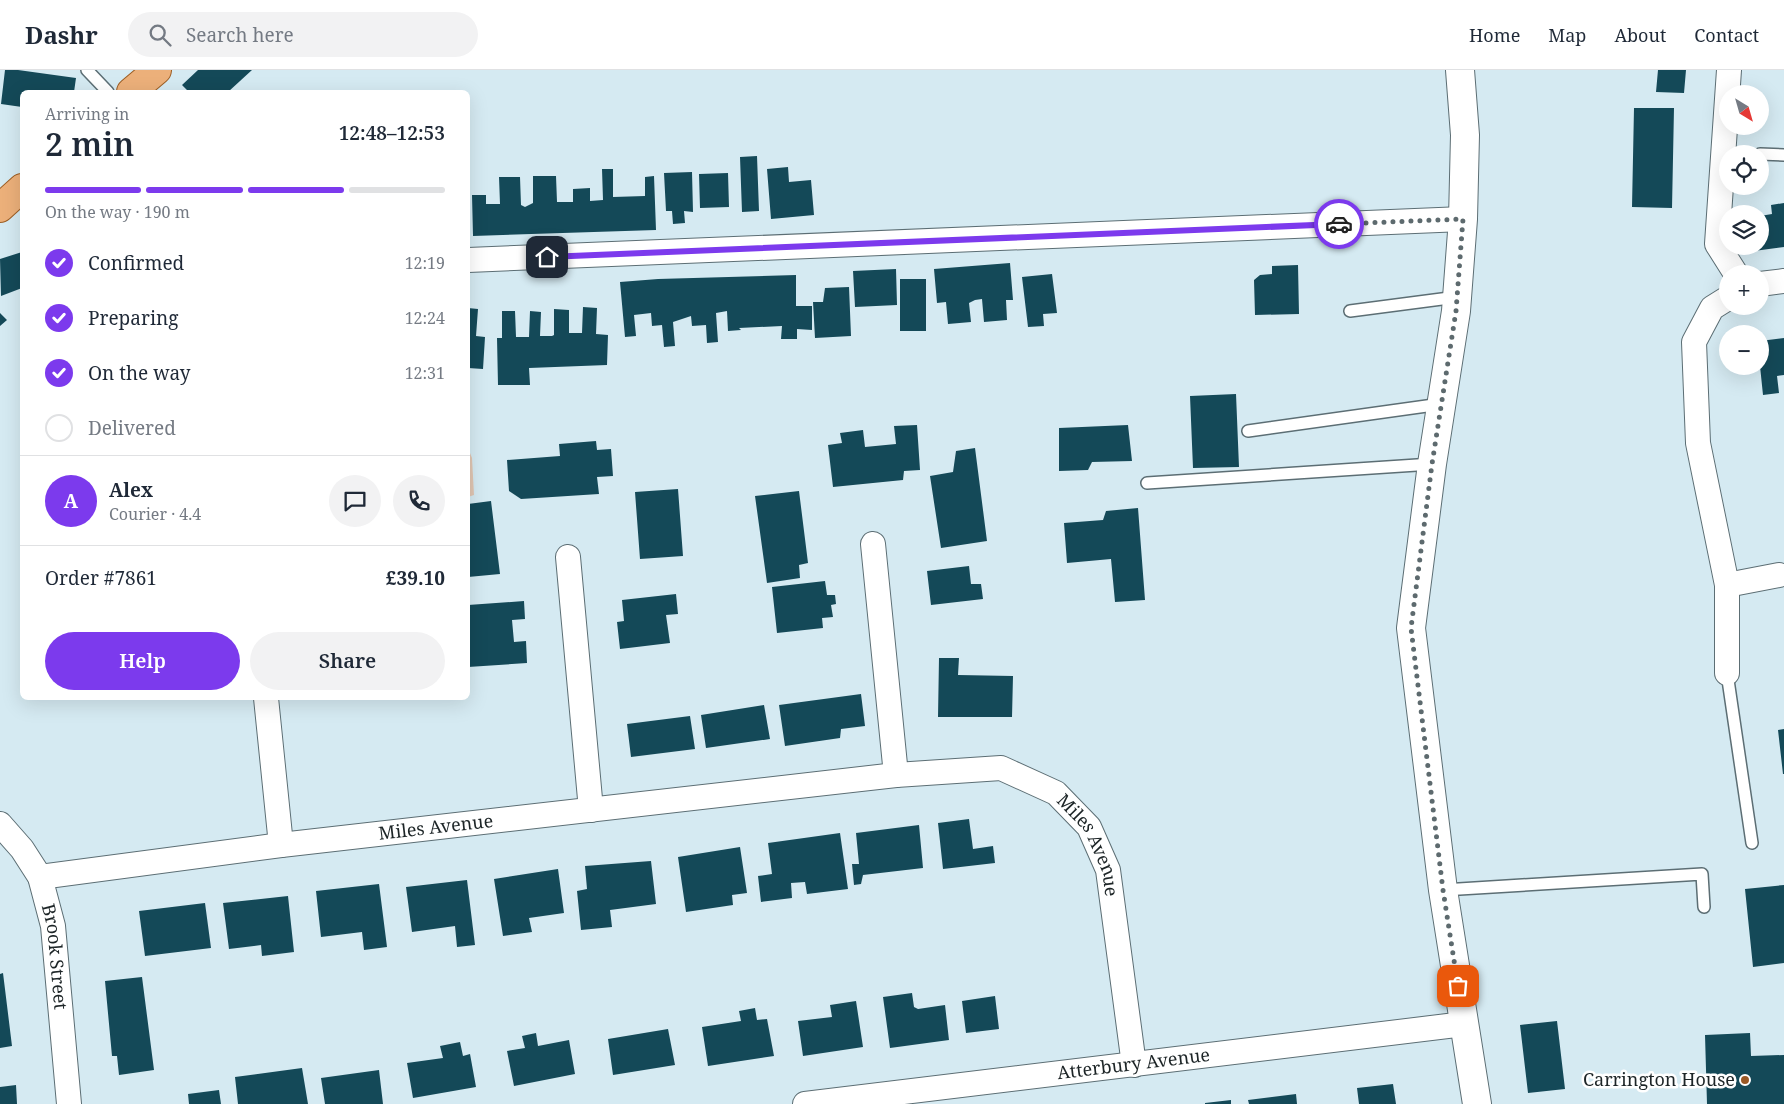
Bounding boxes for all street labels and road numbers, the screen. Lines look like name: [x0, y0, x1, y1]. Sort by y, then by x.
street label: Miles Avenue: [1052, 788, 1124, 898]
street label: Miles Avenue: [377, 808, 494, 845]
street label: Brook Street: [37, 901, 73, 1011]
street label: Atterbury Avenue: [1056, 1042, 1211, 1084]

